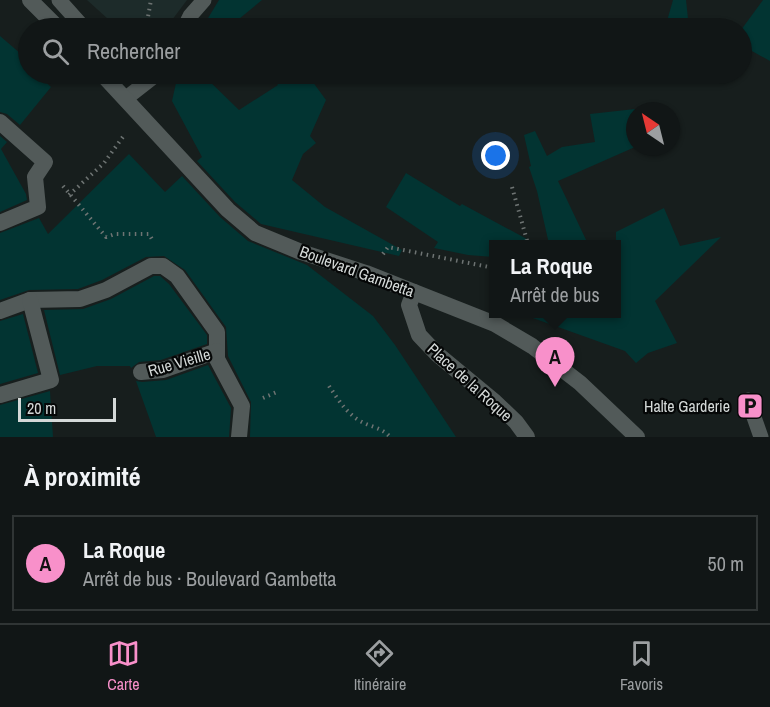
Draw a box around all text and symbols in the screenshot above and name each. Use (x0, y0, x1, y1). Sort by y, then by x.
search box (18, 18, 752, 84)
icon: search (39, 35, 72, 68)
text: Rechercher (87, 36, 180, 66)
north arrow (626, 102, 680, 156)
your location (481, 141, 510, 170)
street label: Boulevard Gambetta (297, 240, 418, 302)
popup (489, 240, 621, 318)
text: La Roque (510, 251, 593, 281)
text: Arrêt de bus (510, 281, 600, 308)
street label: Place de la Roque (423, 338, 517, 426)
pin: A (536, 338, 574, 387)
street label: Rue Vieille (145, 343, 213, 381)
parking icon: Halte Garderie (735, 391, 765, 421)
scale bar (18, 395, 116, 422)
place label: Halte Garderie (644, 395, 730, 417)
text: 20 m (27, 397, 56, 419)
text: À proximité (24, 459, 141, 494)
text: La Roque (83, 535, 165, 565)
text: A (40, 550, 51, 577)
text: 50 m (708, 550, 744, 577)
text: Arrêt de bus · Boulevard Gambetta (83, 565, 336, 592)
tab: Carte (107, 637, 140, 695)
tab: Itinéraire (354, 637, 406, 695)
tab: Favoris (620, 637, 663, 695)

